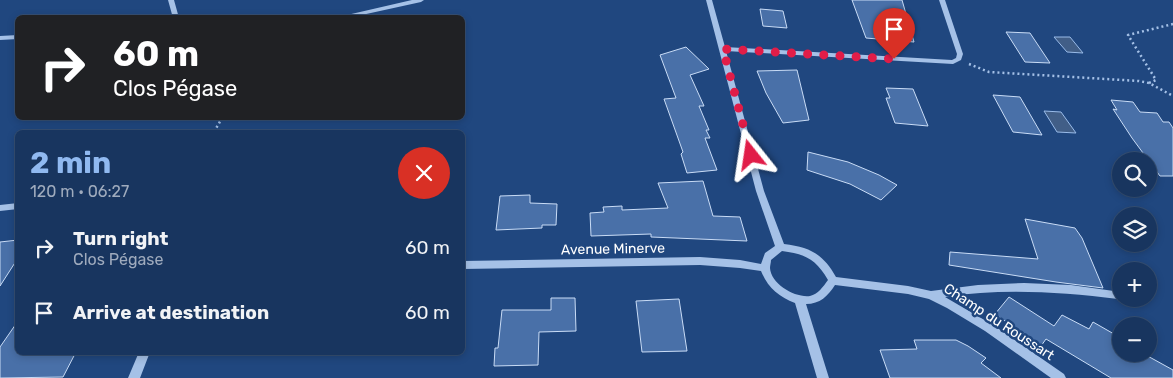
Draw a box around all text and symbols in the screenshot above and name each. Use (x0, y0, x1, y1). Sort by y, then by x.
pin (873, 8, 915, 59)
icon: arrive (880, 15, 908, 43)
text: 60 m (113, 33, 199, 75)
icon: right (30, 35, 95, 100)
text: Clos Pégase (113, 75, 237, 102)
position arrow (724, 128, 776, 180)
text: 2 min (30, 145, 111, 181)
button: close (398, 147, 450, 199)
map controls (1112, 152, 1157, 362)
button: search (1112, 152, 1157, 197)
text: 120 m · 06:27 (30, 182, 129, 201)
button: layers (1112, 207, 1157, 252)
text: Turn right (73, 227, 168, 250)
icon: right (30, 234, 58, 262)
text: 60 m (405, 236, 450, 259)
street label: Avenue Minerve (561, 240, 665, 258)
text: Clos Pégase (73, 250, 163, 269)
button: + (1112, 262, 1157, 307)
street label: Champ du Roussart (941, 280, 1058, 364)
icon: arrive (30, 299, 58, 327)
text: Arrive at destination (73, 301, 269, 324)
text: 60 m (405, 301, 450, 324)
button: − (1112, 317, 1157, 362)

